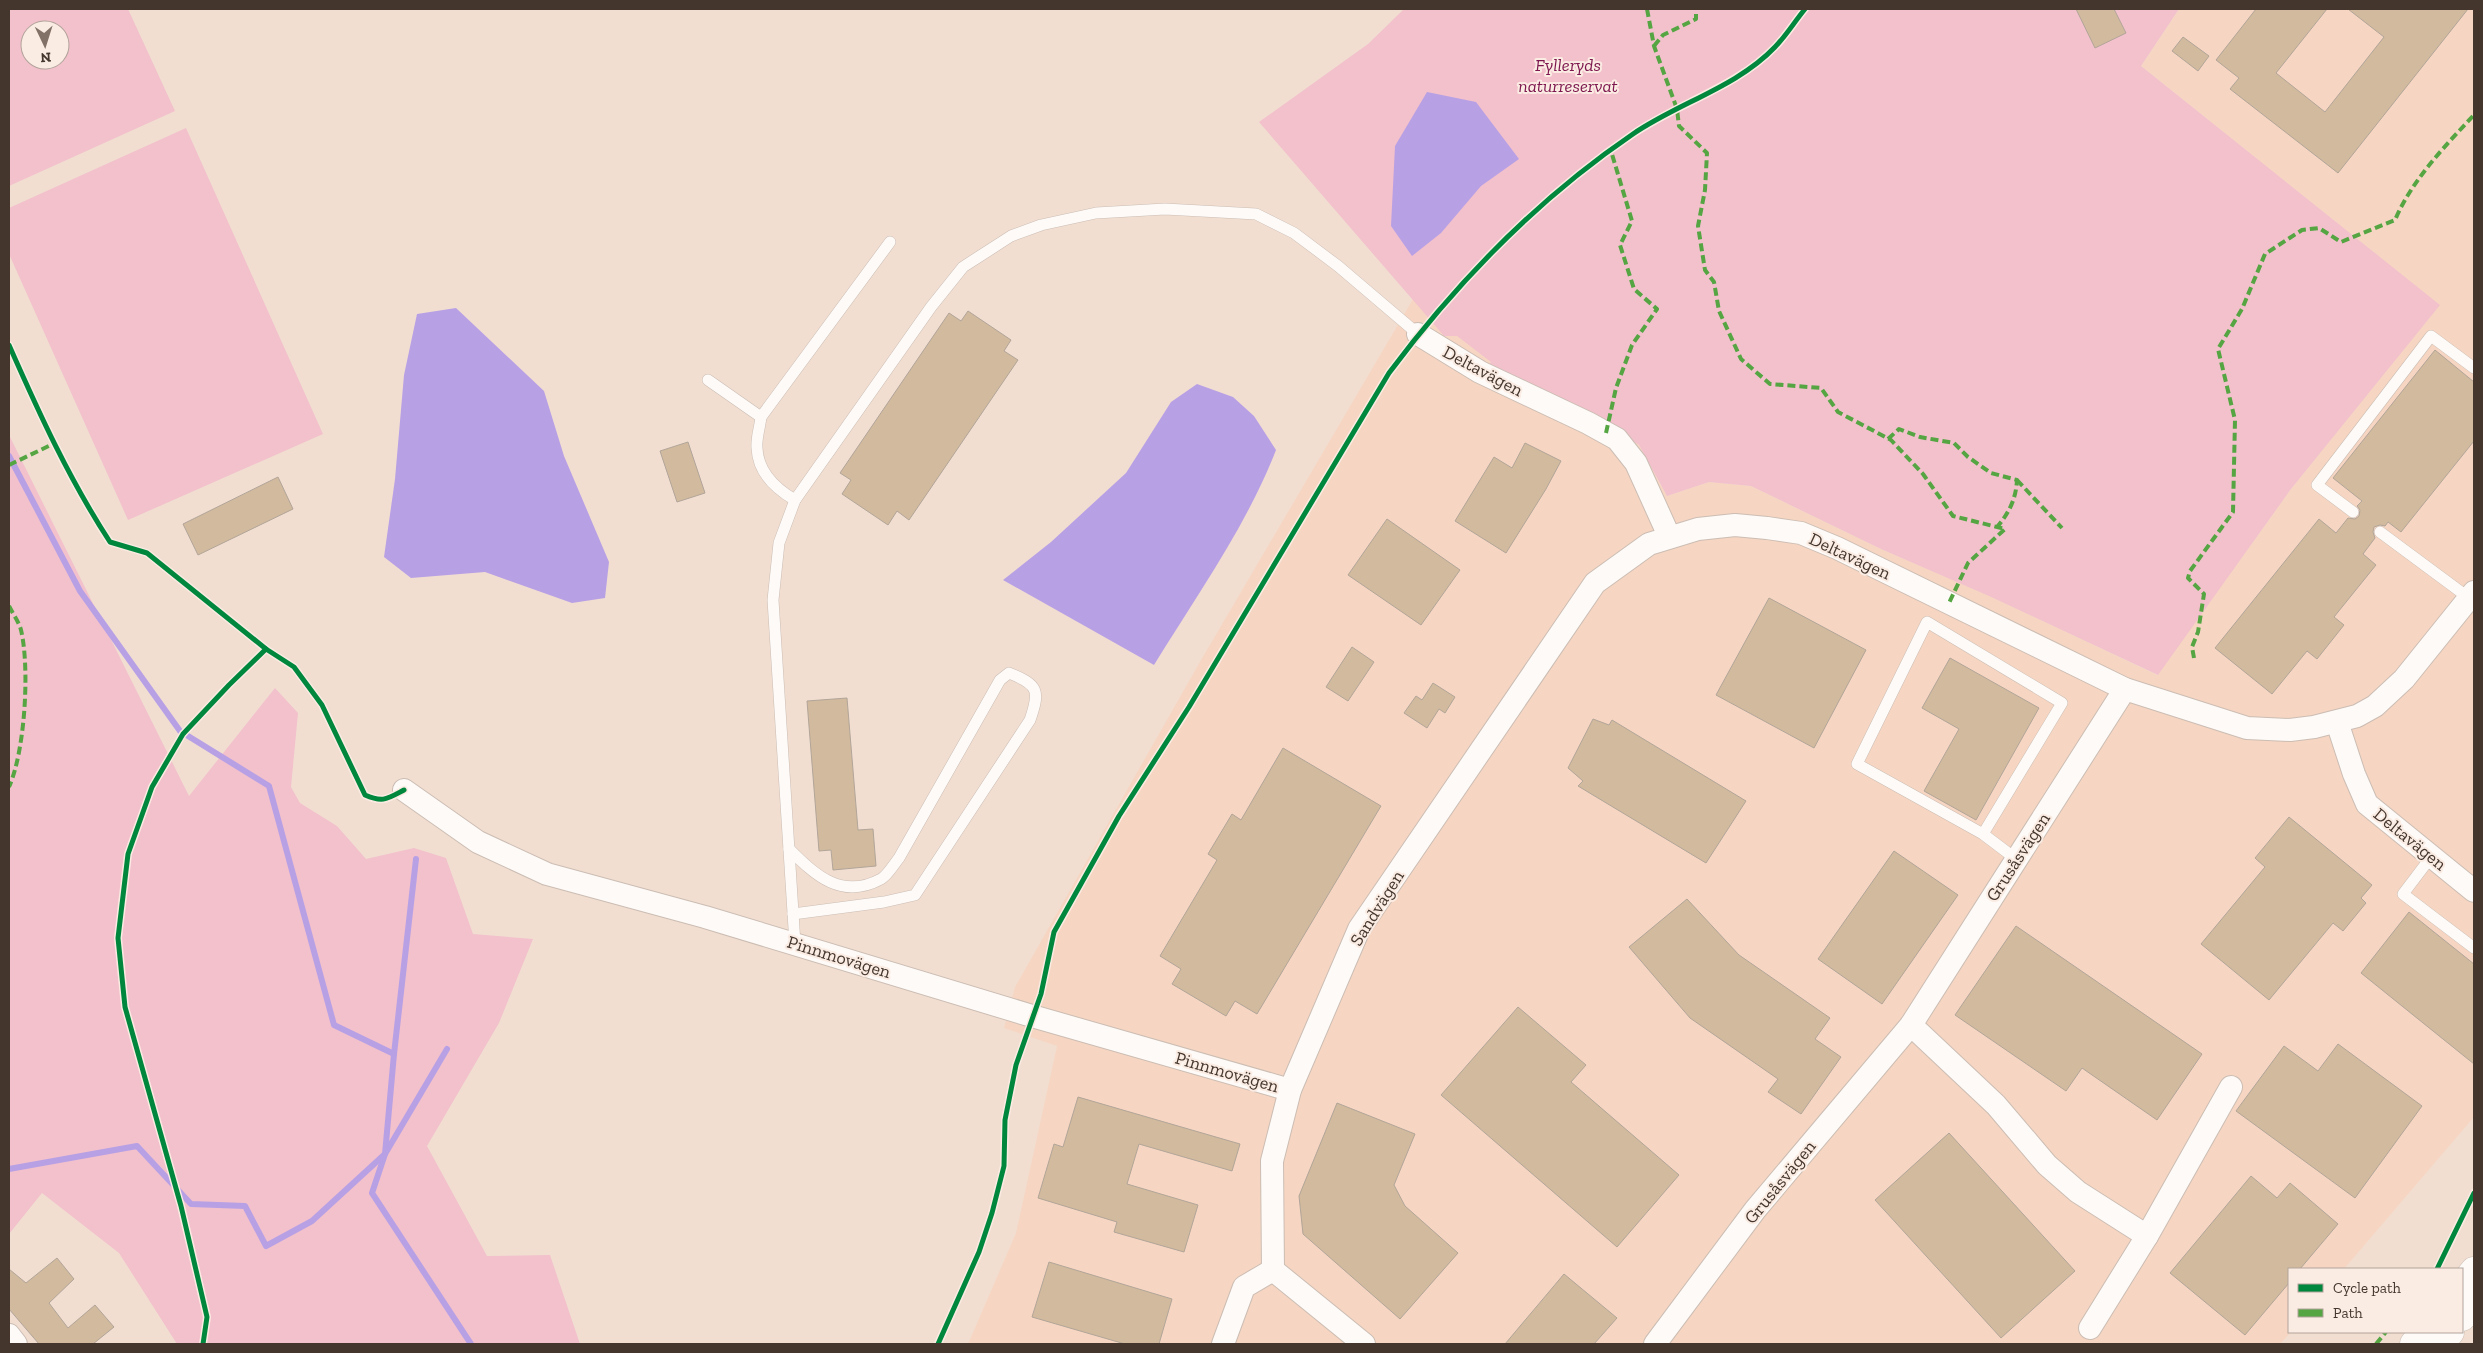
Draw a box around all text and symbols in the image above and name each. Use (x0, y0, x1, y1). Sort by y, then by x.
north arrow (20, 20, 70, 70)
text: N (40, 49, 52, 66)
park label: Fylleryds naturreservat (1518, 54, 1618, 97)
street label: Deltavägen (1439, 341, 1527, 402)
street label: Deltavägen (1806, 528, 1895, 585)
street label: Deltavägen (2369, 803, 2451, 875)
street label: Grusåsvägen (1981, 808, 2055, 905)
street label: Sandvägen (1345, 866, 1409, 950)
street label: Pinnmovägen (785, 931, 894, 983)
street label: Pinnmovägen (1173, 1047, 1282, 1098)
street label: Grusåsvägen (1740, 1135, 1821, 1228)
legend (2288, 1268, 2463, 1333)
text: Cycle path (2333, 1279, 2402, 1297)
text: Path (2333, 1304, 2363, 1322)

